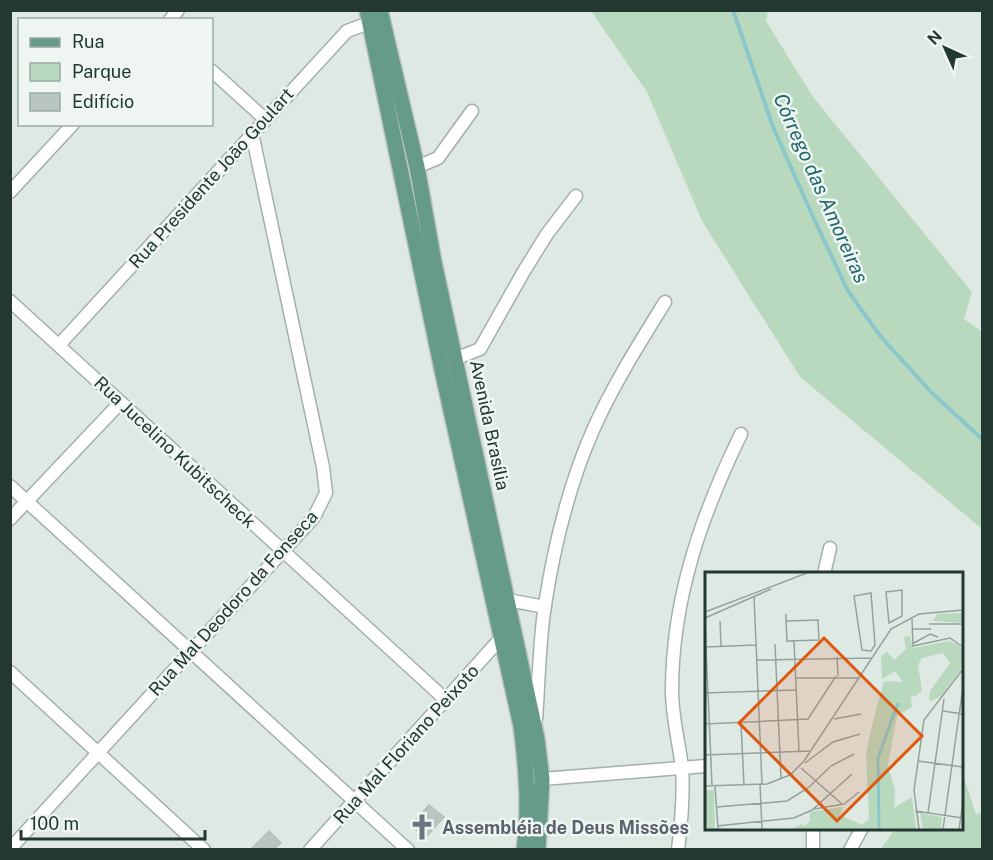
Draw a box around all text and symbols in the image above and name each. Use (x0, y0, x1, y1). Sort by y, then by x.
legend (18, 18, 213, 126)
north arrow (915, 18, 975, 78)
text: N (924, 27, 946, 49)
text: Rua (72, 31, 104, 52)
text: Parque (72, 61, 132, 82)
street label: Rua Presidente João Goulart (124, 83, 298, 273)
water label: Córrego das Amoreiras (768, 89, 874, 287)
text: Edifício (72, 91, 134, 112)
street label: Avenida Brasília (466, 358, 514, 492)
street label: Rua Jucelino Kubitscheck (90, 372, 260, 532)
street label: Rua Mal Deodoro da Fonseca (144, 506, 322, 700)
inset map (705, 572, 963, 830)
street label: Rua Mal Floriano Peixoto (329, 660, 483, 828)
scale bar (21, 803, 206, 841)
church icon: Assembléia de Deus Missões (407, 812, 437, 842)
text: 100 m (30, 813, 79, 834)
place label: Assembléia de Deus Missões (442, 817, 689, 838)

